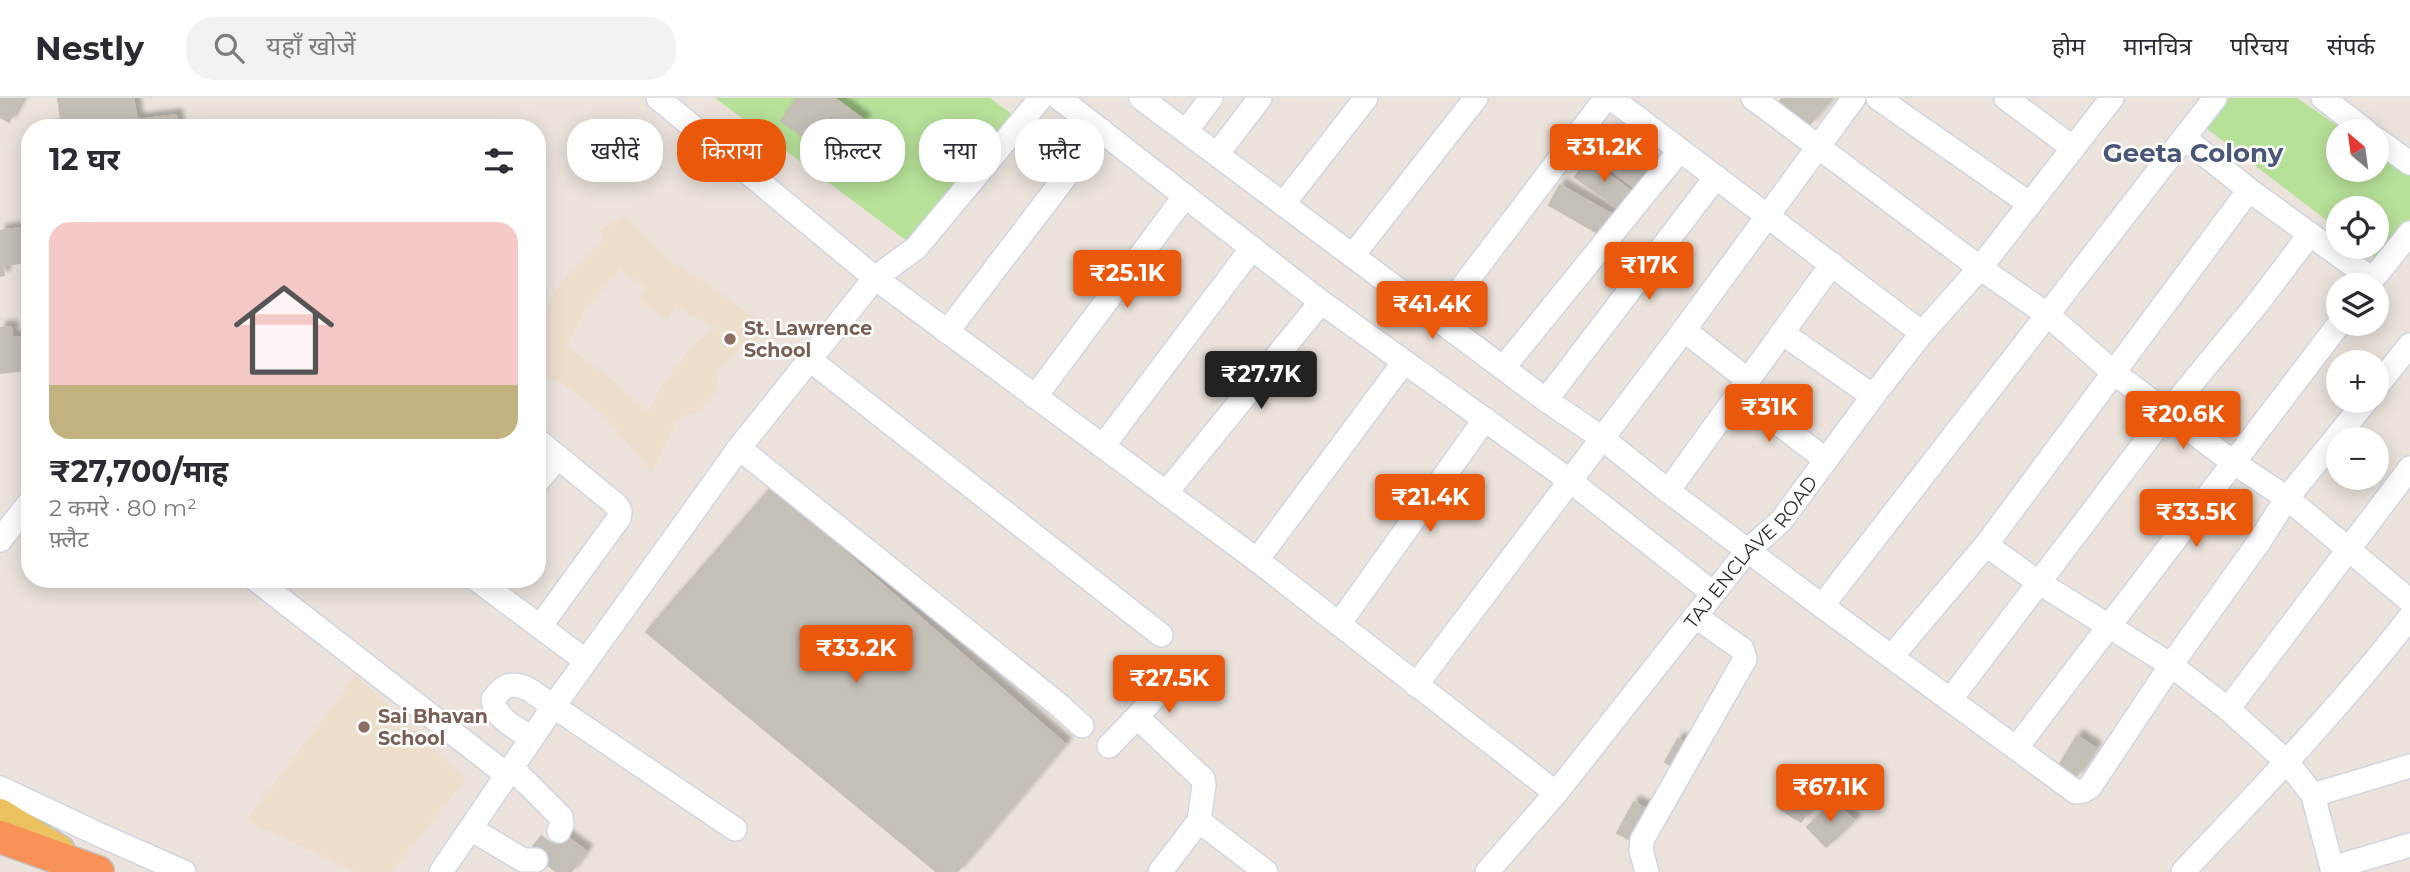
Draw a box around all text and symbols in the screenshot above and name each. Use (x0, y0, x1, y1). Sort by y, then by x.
search box (186, 17, 676, 80)
text: Nestly (35, 28, 144, 68)
icon: search (210, 29, 248, 67)
text: यहाँ खोजें (266, 30, 356, 62)
text: होम (2052, 32, 2085, 61)
text: मानचित्र (2123, 32, 2192, 61)
text: परिचय (2230, 32, 2289, 61)
text: संपर्क (2327, 32, 2375, 61)
chip: खरीदें (567, 119, 663, 182)
chip: किराया (677, 119, 786, 182)
chip: फ़िल्टर (800, 119, 905, 182)
chip: नया (919, 119, 1001, 182)
chip: फ़्लैट (1015, 119, 1104, 182)
north arrow (2326, 119, 2389, 182)
map controls (2326, 119, 2389, 490)
pin: ₹31.2K (1547, 125, 1661, 184)
text: ₹31.2K (1566, 133, 1642, 161)
district label: Geeta Colony (2103, 137, 2284, 169)
text: 12 घर (49, 141, 120, 178)
icon: filters (480, 142, 518, 180)
button: locate (2326, 196, 2389, 259)
pin: ₹17K (1608, 242, 1690, 302)
pin: ₹25.1K (1070, 250, 1184, 310)
text: ₹17K (1620, 251, 1678, 279)
text: ₹25.1K (1089, 259, 1165, 287)
icon: home (221, 267, 347, 393)
button: layers (2326, 273, 2389, 336)
pin: ₹41.4K (1375, 282, 1489, 341)
text: ₹41.4K (1393, 290, 1471, 318)
place label: St. Lawrence School (744, 317, 872, 362)
marker: St. Lawrence School (722, 331, 738, 347)
button: + (2326, 350, 2389, 413)
pin: ₹27.7K (1204, 352, 1318, 411)
text: ₹27.7K (1221, 360, 1301, 388)
pin: ₹31K (1728, 384, 1810, 444)
pin: ₹20.6K (2126, 392, 2240, 451)
text: ₹31K (1741, 393, 1797, 421)
text: ₹20.6K (2142, 400, 2224, 428)
button: − (2326, 427, 2389, 490)
text: ₹27,700/माह (49, 453, 228, 490)
street label: TAJ ENCLAVE ROAD (1679, 471, 1822, 633)
pin: ₹21.4K (1373, 474, 1487, 534)
text: ₹21.4K (1391, 483, 1469, 511)
pin: ₹33.5K (2139, 490, 2253, 549)
text: 2 कमरे · 80 m² (49, 494, 197, 522)
text: ₹33.5K (2156, 498, 2236, 526)
text: फ़्लैट (49, 525, 89, 553)
pin: ₹33.2K (799, 626, 913, 685)
text: ₹33.2K (816, 634, 896, 662)
pin: ₹27.5K (1112, 656, 1226, 715)
text: ₹27.5K (1129, 664, 1209, 692)
place label: Sai Bhavan School (378, 705, 488, 750)
marker: Sai Bhavan School (356, 719, 372, 735)
pin: ₹67.1K (1773, 764, 1887, 824)
text: ₹67.1K (1792, 773, 1868, 801)

